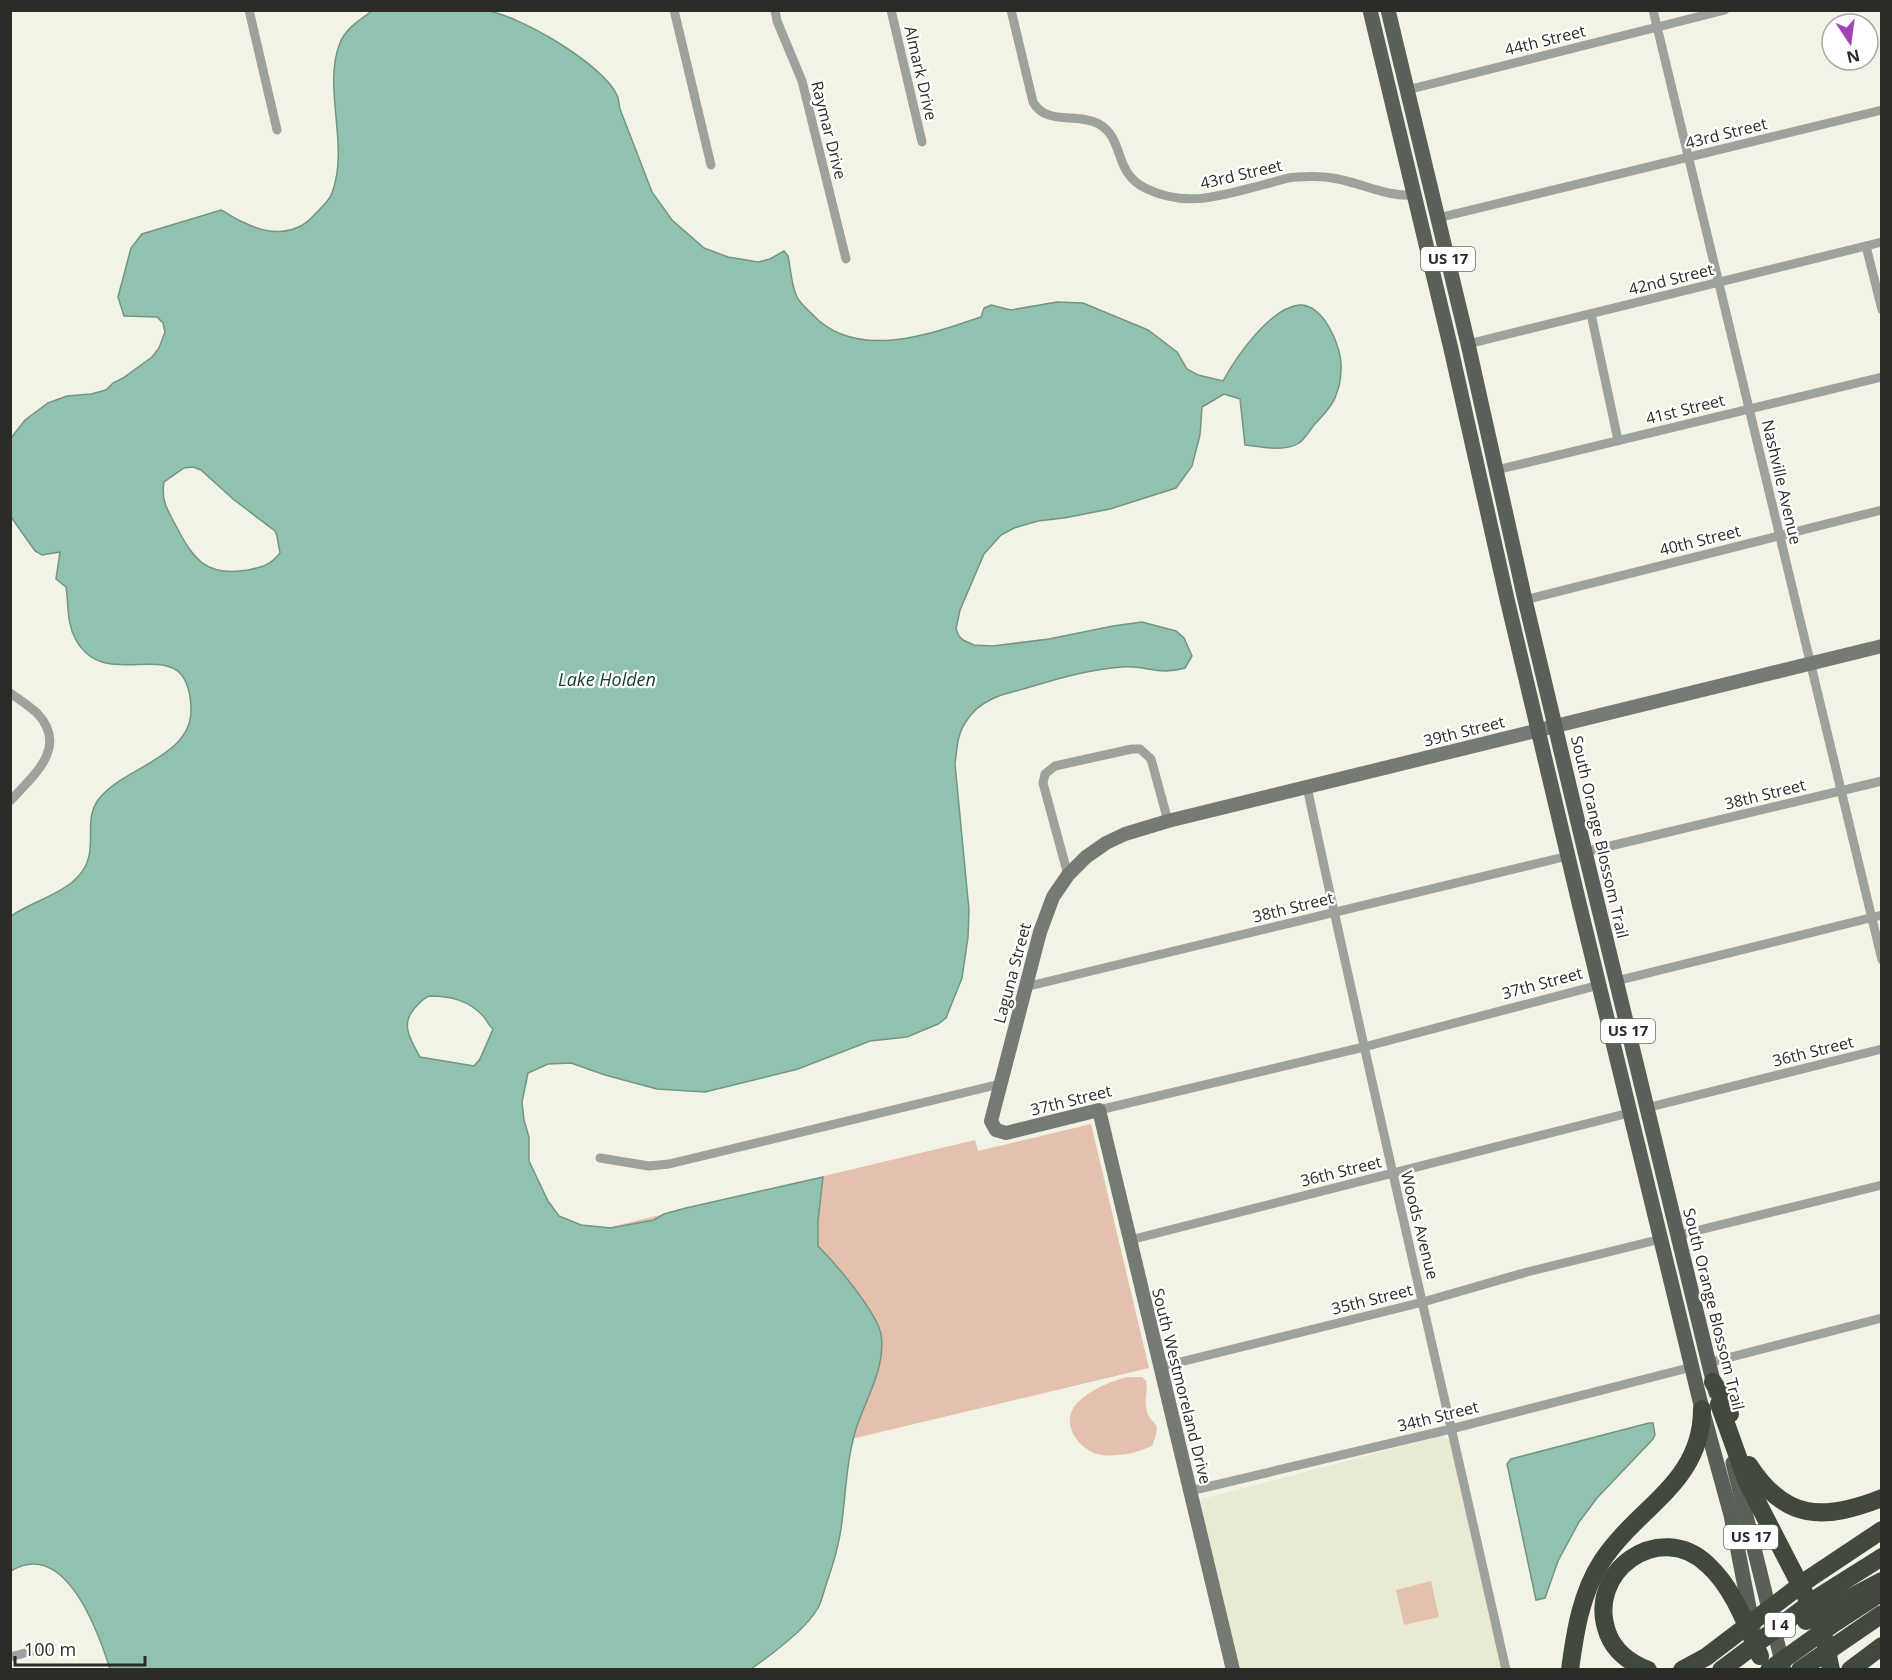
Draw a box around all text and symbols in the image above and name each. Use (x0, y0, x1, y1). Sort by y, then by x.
north arrow (1820, 12, 1880, 72)
street label: 44th Street (1502, 19, 1588, 61)
street label: Almark Drive (899, 24, 943, 122)
text: N (1845, 44, 1862, 69)
street label: Raymar Drive (806, 79, 852, 181)
street label: 43rd Street (1683, 112, 1769, 154)
street label: 43rd Street (1198, 154, 1284, 194)
road number: US 17 (1421, 247, 1475, 271)
street label: 42nd Street (1626, 258, 1716, 300)
street label: 41st Street (1643, 389, 1727, 429)
street label: Nashville Avenue (1757, 417, 1807, 547)
street label: 40th Street (1657, 519, 1743, 561)
water label: Lake Holden (558, 667, 656, 691)
street label: 39th Street (1421, 710, 1507, 752)
street label: South Orange Blossom Trail (1566, 733, 1634, 941)
street label: 38th Street (1722, 773, 1808, 815)
street label: 38th Street (1250, 886, 1336, 928)
street label: Laguna Street (988, 920, 1036, 1026)
street label: 37th Street (1499, 962, 1585, 1004)
road number: US 17 (1601, 1019, 1655, 1043)
street label: 36th Street (1770, 1030, 1856, 1072)
street label: 37th Street (1028, 1079, 1114, 1121)
street label: 36th Street (1298, 1150, 1384, 1192)
street label: Woods Avenue (1396, 1168, 1444, 1282)
street label: South Orange Blossom Trail (1678, 1206, 1750, 1412)
street label: 35th Street (1329, 1278, 1415, 1320)
street label: South Westmoreland Drive (1147, 1286, 1217, 1486)
street label: 34th Street (1395, 1395, 1481, 1437)
road number: US 17 (1724, 1525, 1778, 1549)
road number: I 4 (1765, 1613, 1795, 1637)
scale bar (15, 1629, 146, 1667)
text: 100 m (24, 1637, 76, 1661)

